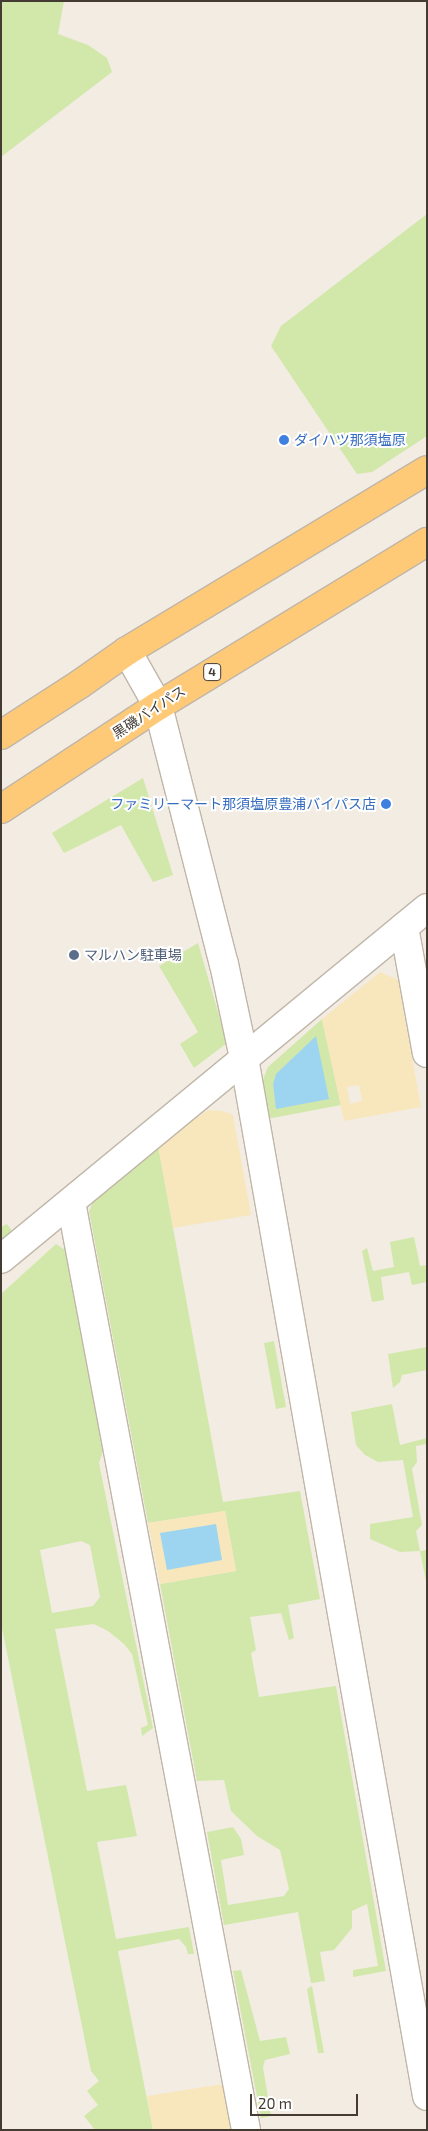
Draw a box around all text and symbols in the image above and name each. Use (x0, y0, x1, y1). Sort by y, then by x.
place label: ダイハツ那須塩原 (294, 432, 406, 448)
marker: ダイハツ那須塩原 (278, 434, 290, 446)
road number: 4 (202, 662, 222, 682)
street label: 黒磯バイパス (109, 682, 189, 742)
place label: ファミリーマート那須塩原豊浦バイパス店 (110, 796, 376, 812)
marker: ファミリーマート那須塩原豊浦バイパス店 (380, 798, 392, 810)
place label: マルハン駐車場 (84, 947, 182, 963)
marker: マルハン駐車場 (68, 949, 80, 961)
scale bar (253, 2084, 360, 2116)
text: 20 m (258, 2094, 292, 2112)

